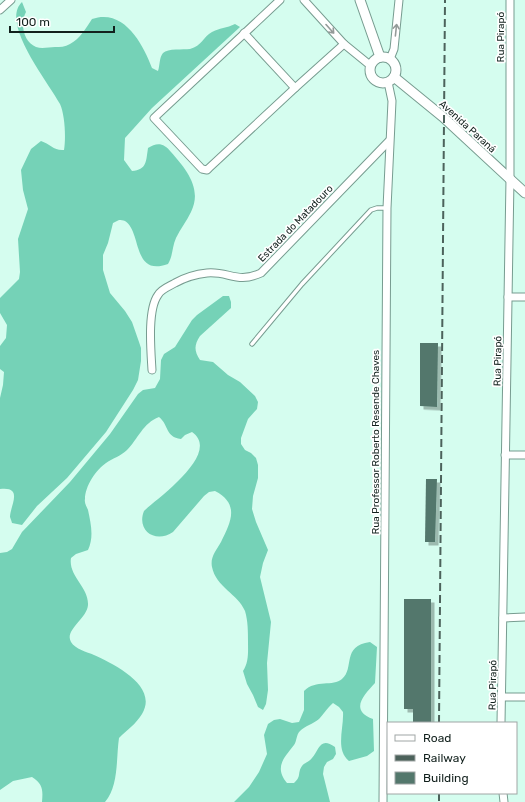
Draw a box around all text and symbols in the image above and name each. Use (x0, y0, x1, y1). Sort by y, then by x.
scale bar (10, 8, 114, 34)
street label: Rua Pirapó (495, 12, 507, 62)
text: 100 m (16, 15, 50, 29)
one-way arrow (325, 24, 334, 34)
one-way arrow (392, 24, 399, 37)
street label: Avenida Paraná (436, 98, 498, 155)
street label: Estrada do Matadouro (256, 183, 336, 265)
street label: Rua Pirapó (492, 336, 504, 386)
street label: Rua Professor Roberto Resende Chaves (370, 350, 382, 534)
street label: Rua Pirapó (487, 660, 499, 710)
legend (387, 722, 517, 794)
text: Road (423, 731, 451, 745)
text: Railway (423, 751, 466, 765)
text: Building (423, 771, 469, 785)

